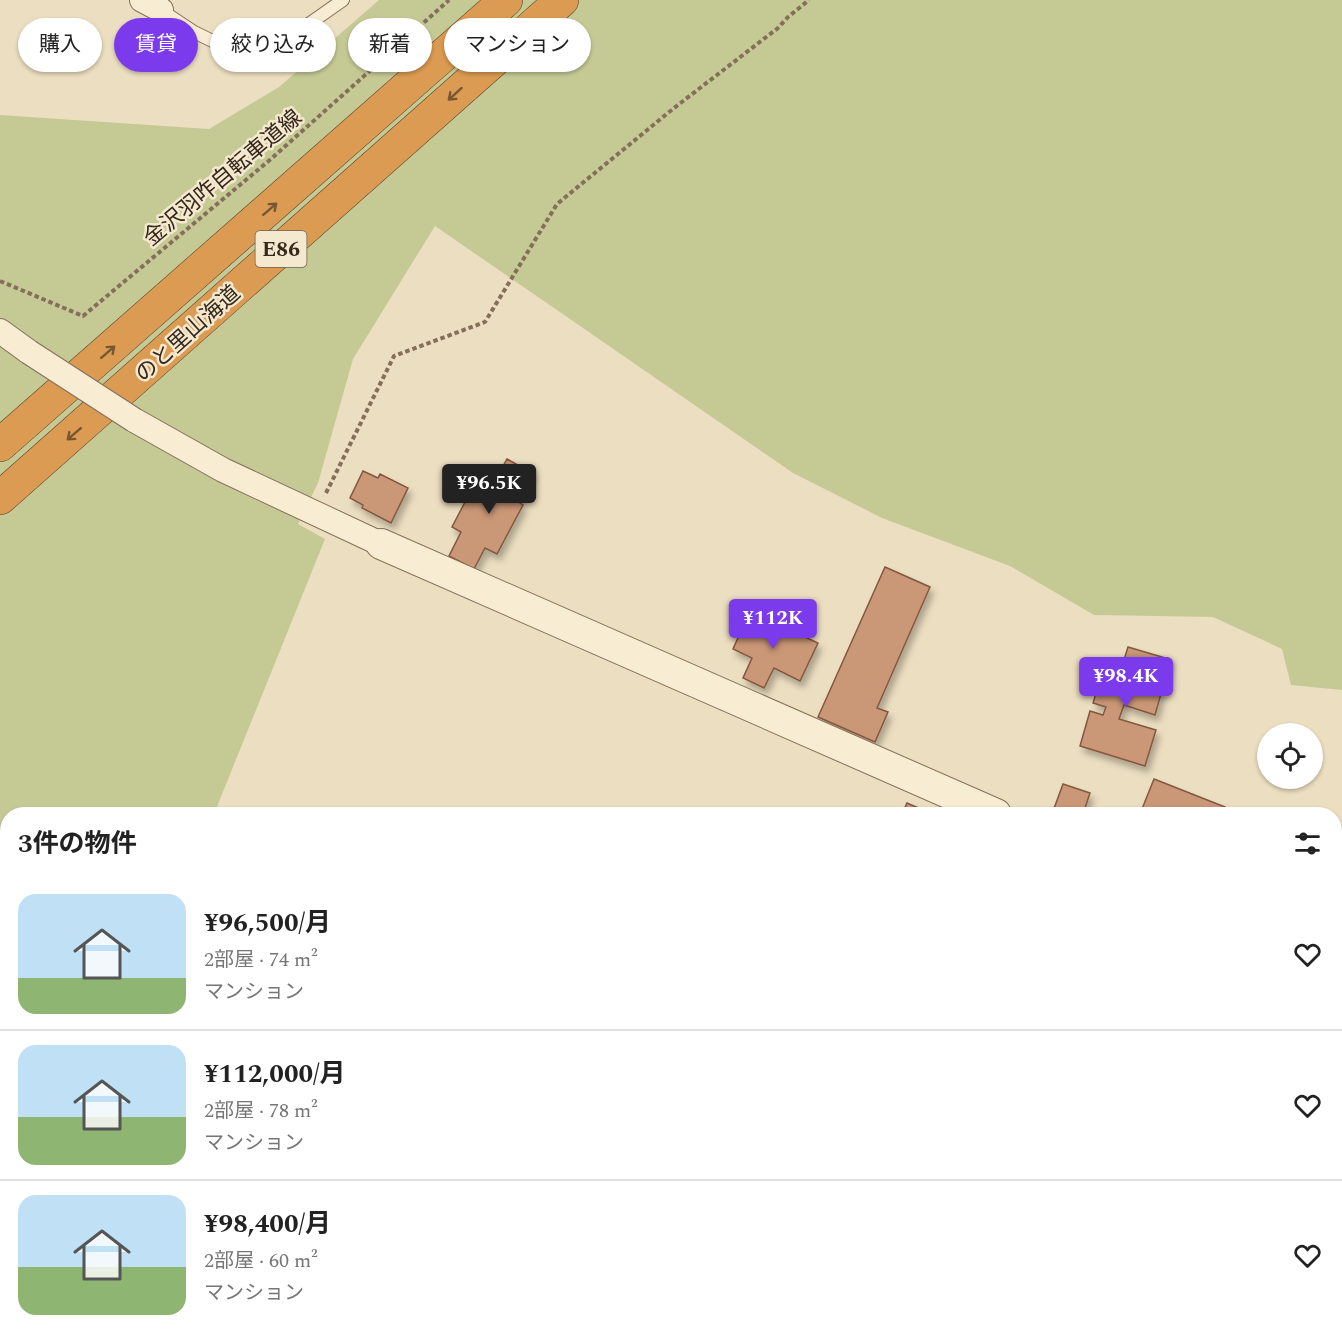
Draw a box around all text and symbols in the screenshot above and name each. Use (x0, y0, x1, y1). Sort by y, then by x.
chip: 購入 (18, 18, 102, 72)
chip: 賃貸 (114, 18, 198, 72)
chip: 絞り込み (210, 18, 336, 72)
chip: 新着 (348, 18, 432, 72)
chip: マンション (444, 18, 591, 72)
one-way arrow (448, 87, 463, 101)
street label: 金沢羽咋自転車道線 (137, 102, 309, 254)
one-way arrow (262, 202, 277, 216)
road number: E86 (256, 231, 306, 267)
street label: のと里山海道 (128, 278, 248, 391)
one-way arrow (100, 345, 115, 359)
one-way arrow (66, 427, 82, 440)
pin: ¥96.5K (440, 464, 538, 515)
text: ¥96.5K (456, 468, 522, 498)
pin: ¥112K (731, 599, 815, 650)
text: ¥112K (743, 603, 803, 633)
pin: ¥98.4K (1077, 657, 1175, 708)
text: ¥98.4K (1093, 661, 1159, 691)
map controls (1257, 723, 1323, 789)
button: locate (1257, 723, 1323, 789)
text: 3件の物件 (18, 824, 137, 864)
icon: filters (1291, 827, 1324, 860)
text: ¥96,500/月 (204, 903, 331, 943)
icon: home (66, 918, 138, 990)
icon: heart (1291, 938, 1324, 971)
text: 2部屋 · 74 m² (204, 945, 318, 975)
text: マンション (204, 977, 304, 1007)
text: ¥112,000/月 (204, 1054, 346, 1094)
icon: home (66, 1069, 138, 1141)
icon: heart (1291, 1089, 1324, 1122)
text: 2部屋 · 78 m² (204, 1096, 318, 1126)
text: マンション (204, 1128, 304, 1158)
text: ¥98,400/月 (204, 1204, 331, 1244)
icon: home (66, 1219, 138, 1291)
icon: heart (1291, 1239, 1324, 1272)
text: 2部屋 · 60 m² (204, 1246, 318, 1276)
text: マンション (204, 1278, 304, 1308)

